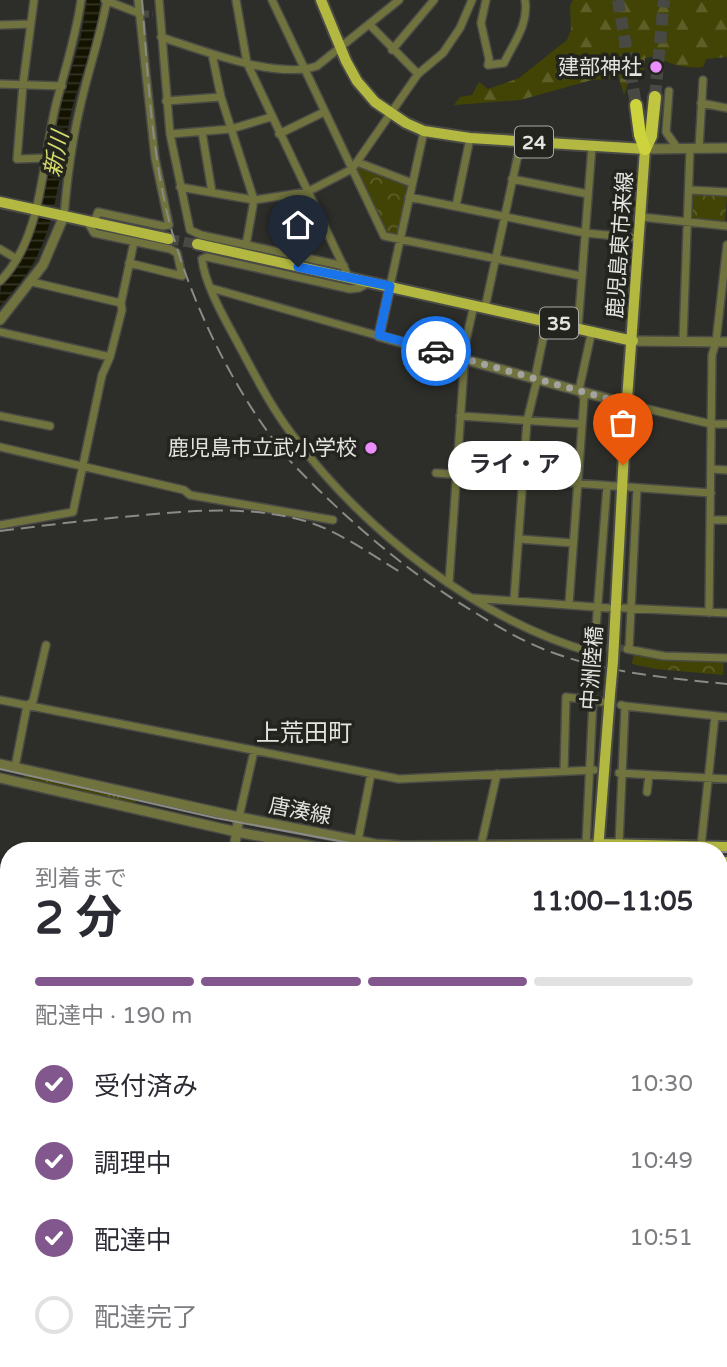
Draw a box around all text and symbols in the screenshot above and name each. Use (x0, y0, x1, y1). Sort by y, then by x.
place label: 建部神社 (558, 55, 642, 80)
marker: 建部神社 (648, 59, 664, 75)
water label: 新川 (39, 126, 76, 179)
road number: 24 (515, 126, 553, 158)
street label: 鹿児島東市来線 (603, 171, 638, 319)
pin (268, 195, 328, 267)
icon: home (279, 206, 317, 244)
road number: 35 (540, 308, 578, 338)
courier (401, 316, 471, 386)
icon: car (417, 332, 455, 370)
pin (593, 393, 653, 465)
icon: bag (604, 404, 642, 442)
place label: 鹿児島市立武小学校 (168, 436, 357, 461)
marker: 鹿児島市立武小学校 (363, 440, 379, 456)
callout: ライ・ア (448, 440, 581, 490)
text: ライ・ア (469, 451, 561, 479)
street label: 中洲陸橋 (577, 625, 608, 711)
district label: 上荒田町 (256, 719, 352, 748)
street label: 唐湊線 (267, 793, 333, 830)
text: 到着まで (35, 865, 127, 893)
text: 11:00–11:05 (531, 886, 693, 917)
text: 2 分 (35, 891, 122, 946)
text: 配達中 · 190 m (35, 1002, 192, 1030)
icon: check (35, 1065, 73, 1103)
text: 10:30 (629, 1070, 693, 1098)
text: 受付済み (94, 1071, 198, 1102)
icon: check (35, 1142, 73, 1180)
text: 10:49 (629, 1147, 693, 1175)
text: 調理中 (94, 1148, 172, 1179)
icon: check (35, 1219, 73, 1257)
text: 10:51 (629, 1224, 693, 1252)
text: 配達中 (94, 1225, 172, 1256)
text: 配達完了 (94, 1302, 198, 1333)

